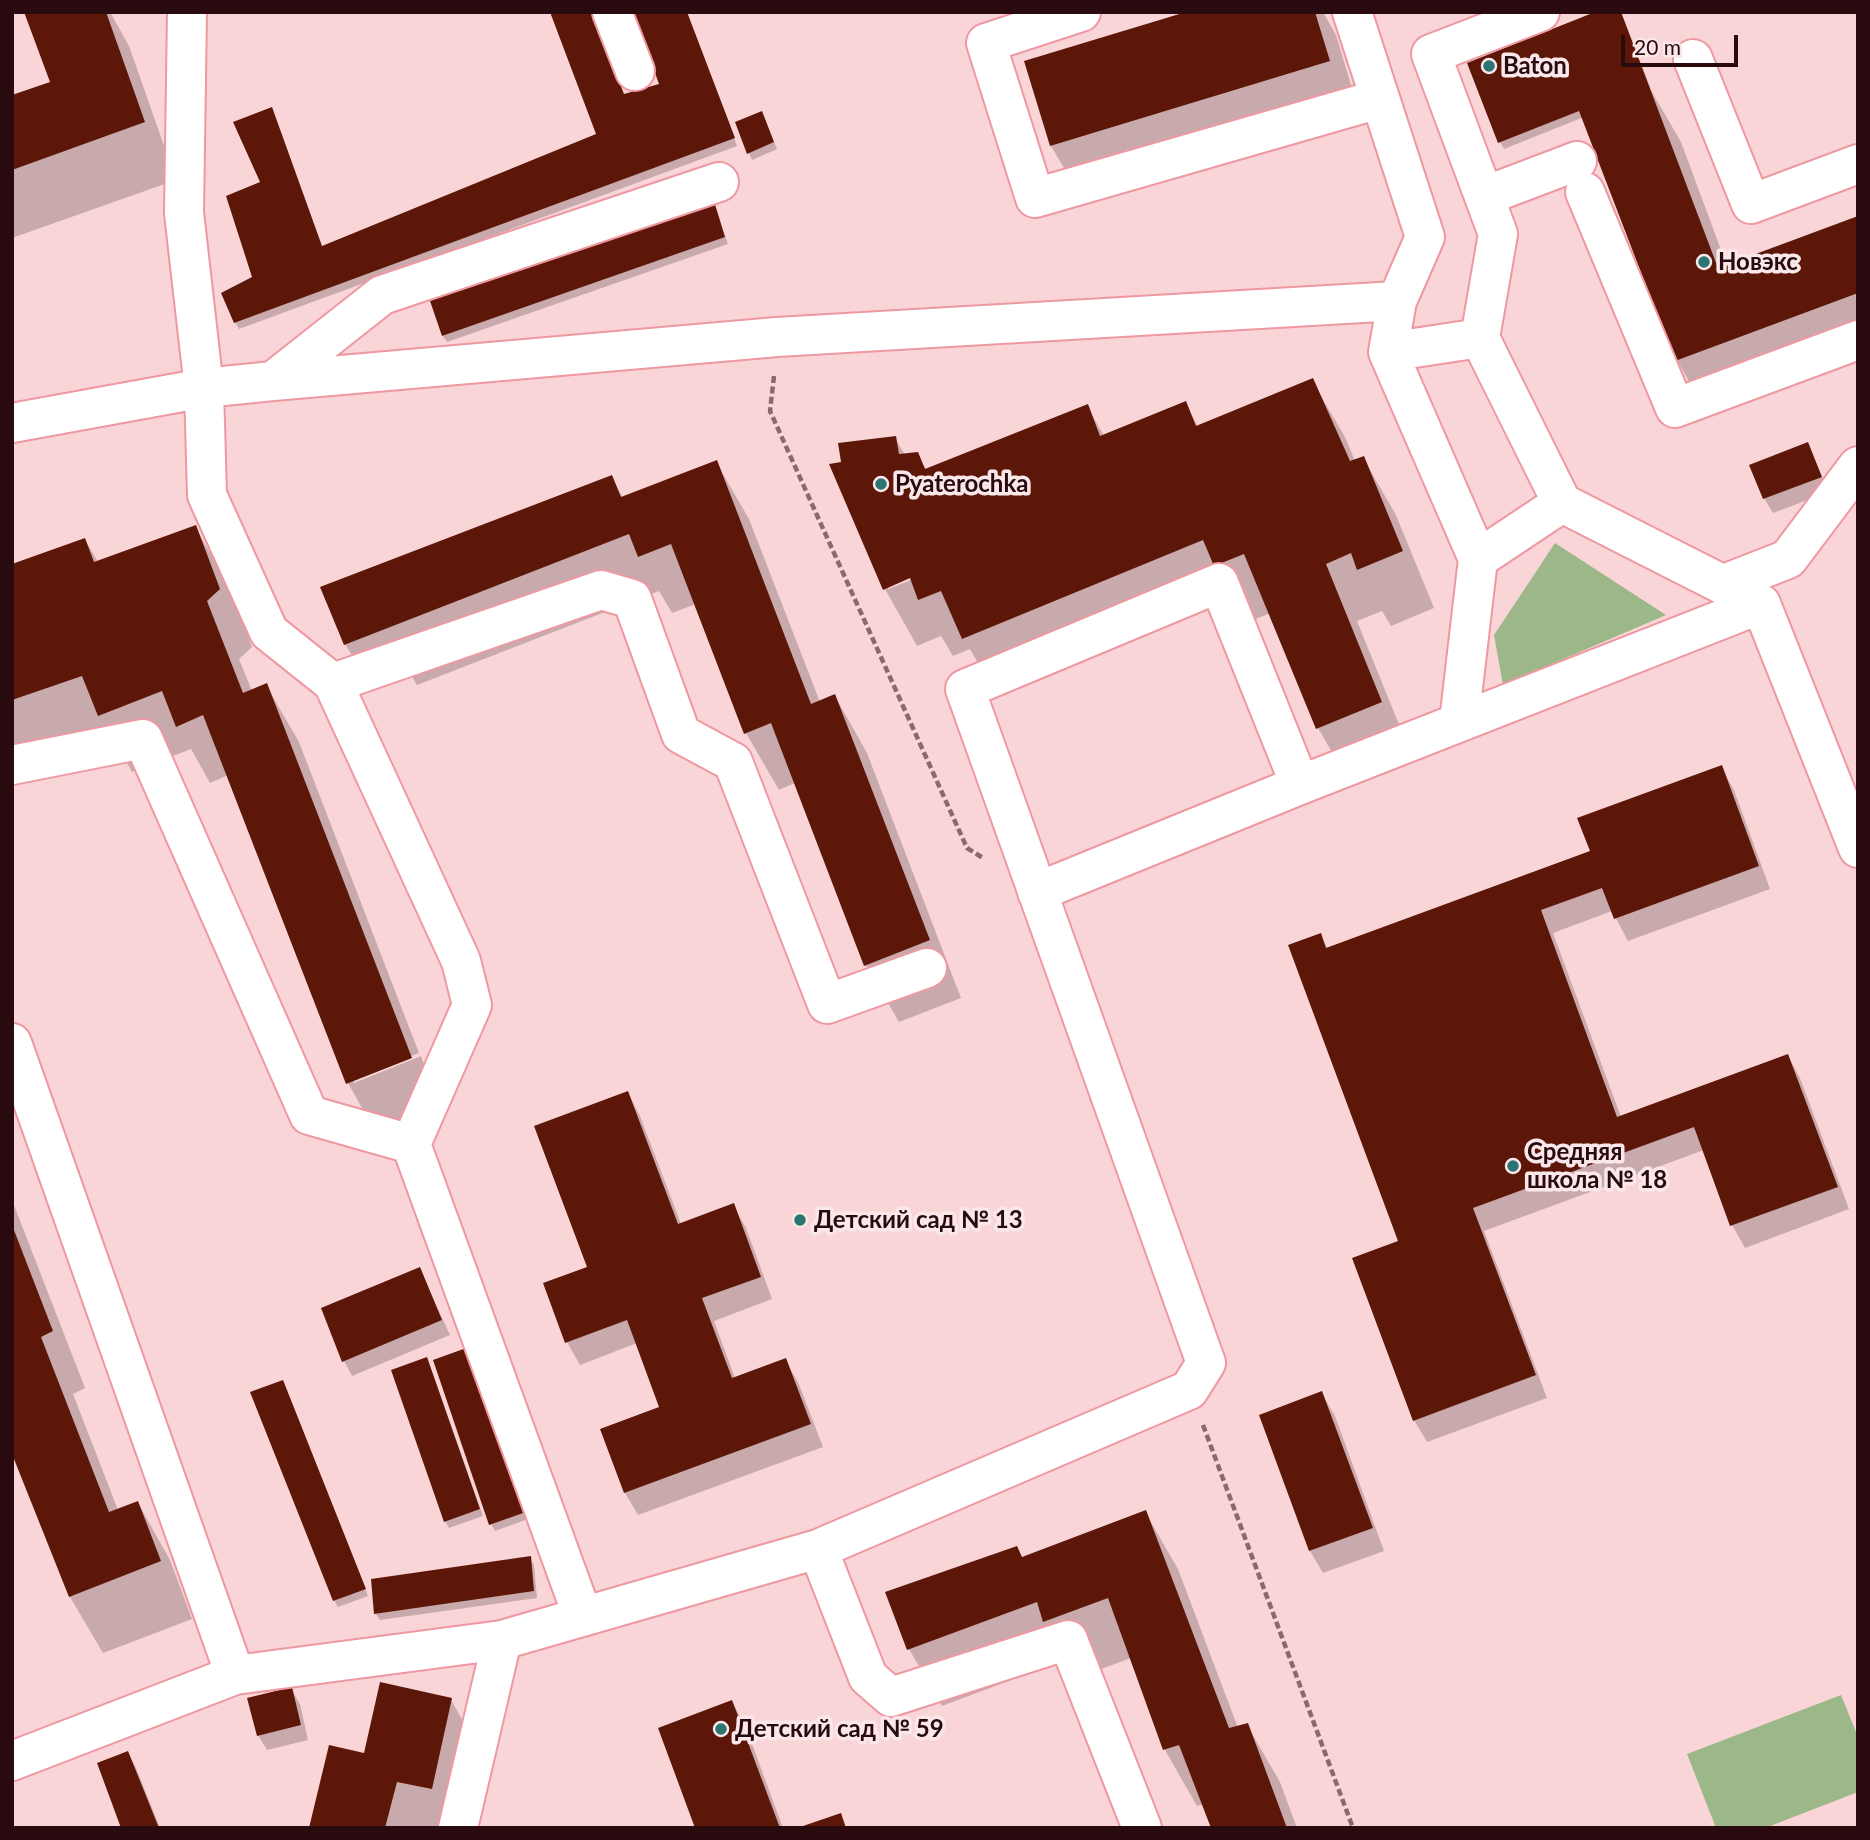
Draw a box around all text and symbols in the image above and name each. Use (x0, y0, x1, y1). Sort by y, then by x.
scale bar (1625, 21, 1742, 65)
text: 20 m (1634, 34, 1681, 59)
place label: Baton (1503, 52, 1567, 80)
marker: Baton (1481, 58, 1497, 74)
place label: Новэкс (1718, 248, 1798, 276)
marker: Новэкс (1696, 254, 1712, 270)
place label: Pyaterochka (895, 470, 1028, 498)
marker: Pyaterochka (873, 476, 889, 492)
place label: Средняя школа № 18 (1527, 1138, 1667, 1194)
marker: Средняя школа № 18 (1505, 1158, 1521, 1174)
place label: Детский сад № 13 (814, 1206, 1023, 1234)
marker: Детский сад № 13 (792, 1212, 808, 1228)
place label: Детский сад № 59 (735, 1715, 944, 1743)
marker: Детский сад № 59 (713, 1721, 729, 1737)

